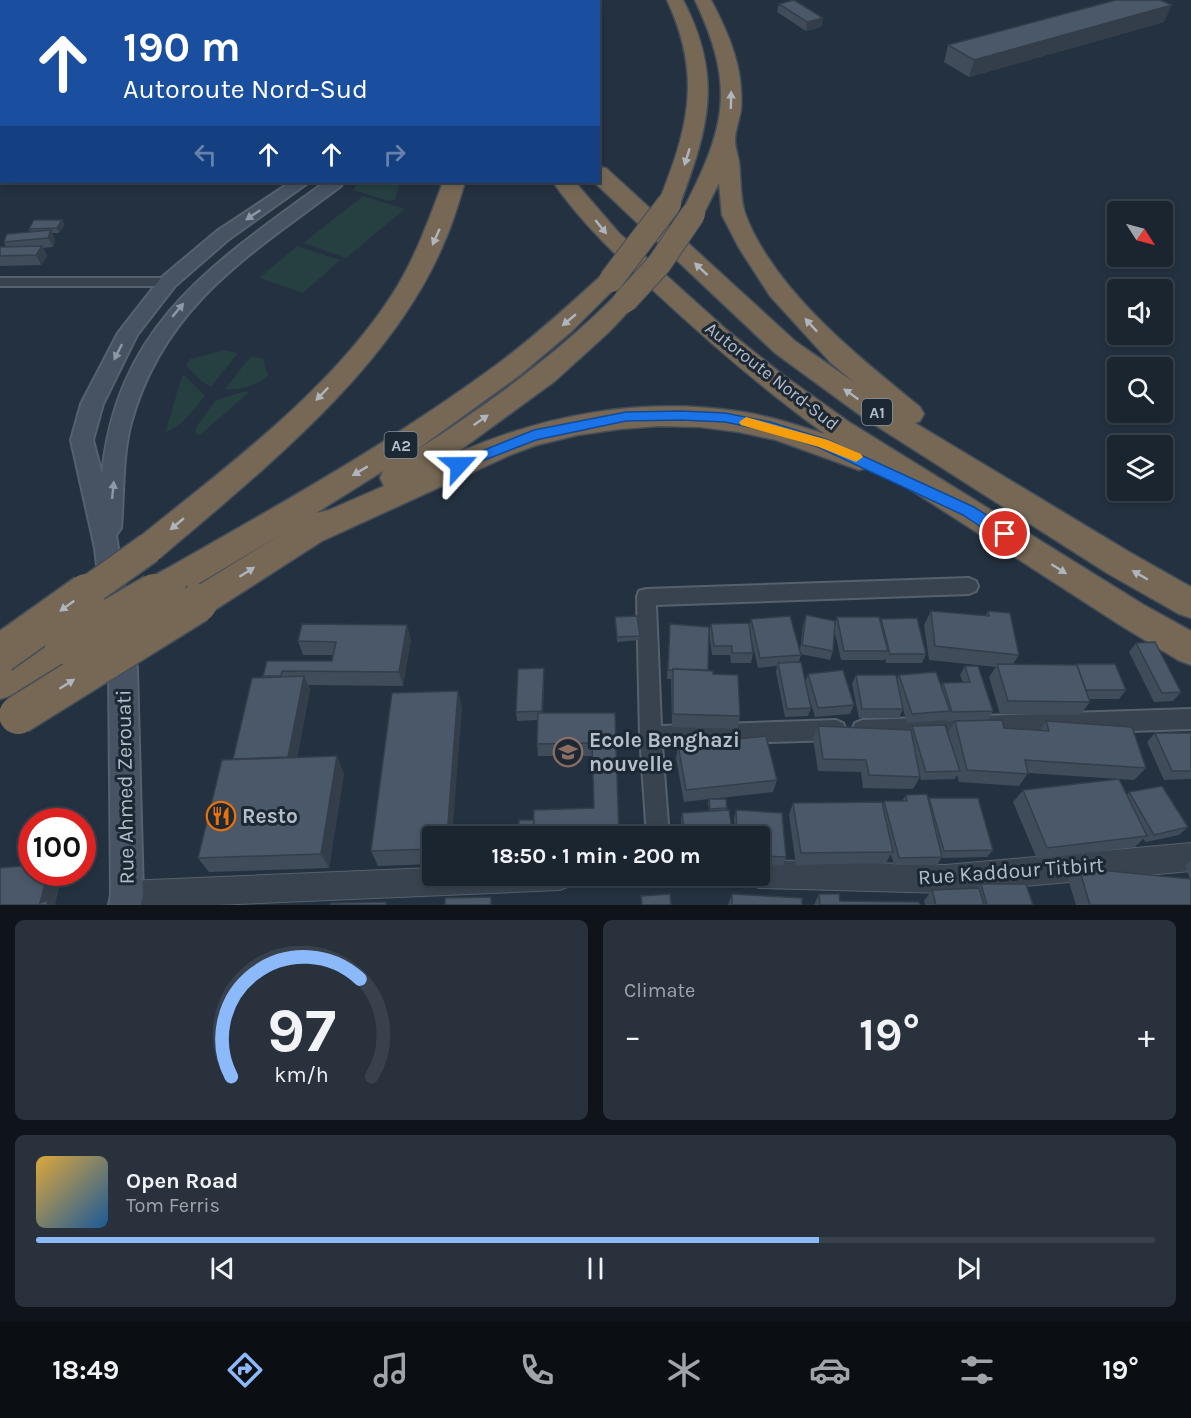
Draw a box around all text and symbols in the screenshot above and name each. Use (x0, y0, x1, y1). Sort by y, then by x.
text: 190 m (123, 22, 241, 72)
icon: ahead (24, 24, 102, 102)
text: Autoroute Nord-Sud (123, 73, 368, 105)
one-way arrow (726, 90, 735, 109)
icon: left (189, 138, 222, 171)
icon: ahead (252, 138, 285, 171)
icon: ahead (315, 138, 348, 171)
icon: right (378, 138, 411, 171)
one-way arrow (682, 148, 691, 166)
north arrow (1107, 201, 1173, 267)
map controls (1107, 201, 1173, 501)
one-way arrow (245, 209, 261, 220)
one-way arrow (595, 219, 608, 235)
one-way arrow (431, 228, 440, 245)
one-way arrow (694, 263, 708, 277)
button: sound (1107, 279, 1173, 345)
one-way arrow (171, 303, 184, 318)
one-way arrow (561, 314, 577, 327)
street label: Autoroute Nord-Sud (701, 317, 843, 435)
one-way arrow (804, 317, 818, 332)
one-way arrow (114, 344, 123, 361)
button: search (1107, 357, 1173, 423)
one-way arrow (316, 386, 330, 400)
one-way arrow (843, 388, 859, 400)
road number: A1 (862, 399, 892, 425)
one-way arrow (472, 414, 488, 426)
road number: A2 (384, 432, 418, 458)
position arrow (427, 433, 491, 497)
button: layers (1107, 435, 1173, 501)
one-way arrow (352, 466, 368, 477)
one-way arrow (108, 480, 118, 499)
pin (979, 508, 1030, 559)
one-way arrow (170, 517, 185, 530)
icon: arrive (988, 517, 1021, 550)
one-way arrow (1051, 563, 1067, 574)
one-way arrow (239, 567, 255, 578)
one-way arrow (1131, 570, 1148, 580)
one-way arrow (60, 600, 76, 612)
one-way arrow (59, 679, 75, 690)
street label: Rue Ahmed Zerouati (111, 689, 139, 885)
place label: Ecole Benghazi nouvelle (589, 728, 740, 776)
school or university icon: Ecole Benghazi nouvelle (552, 736, 584, 768)
restaurant icon: Resto (205, 800, 237, 832)
place label: Resto (242, 804, 298, 828)
speed limit sign: 100 (18, 808, 96, 886)
text: 18:50 · 1 min · 200 m (491, 843, 701, 869)
street label: Rue Kaddour Titbirt (917, 853, 1105, 889)
text: Climate (624, 979, 695, 1002)
text: 97 (267, 994, 336, 1067)
text: 19° (859, 1009, 920, 1061)
text: − (624, 1017, 641, 1055)
text: + (1138, 1017, 1155, 1055)
text: km/h (274, 1062, 329, 1087)
text: Open Road (126, 1168, 238, 1194)
text: Tom Ferris (126, 1194, 220, 1217)
icon: previous (206, 1252, 239, 1285)
icon: pause (579, 1252, 612, 1285)
icon: next (952, 1252, 985, 1285)
icon: directions (224, 1349, 266, 1391)
icon: music (370, 1349, 412, 1391)
icon: phone (516, 1349, 558, 1391)
icon: climate (663, 1349, 705, 1391)
icon: car (809, 1349, 851, 1391)
icon: filters (956, 1349, 998, 1391)
text: 18:49 (52, 1354, 119, 1386)
text: 19° (1102, 1354, 1139, 1386)

